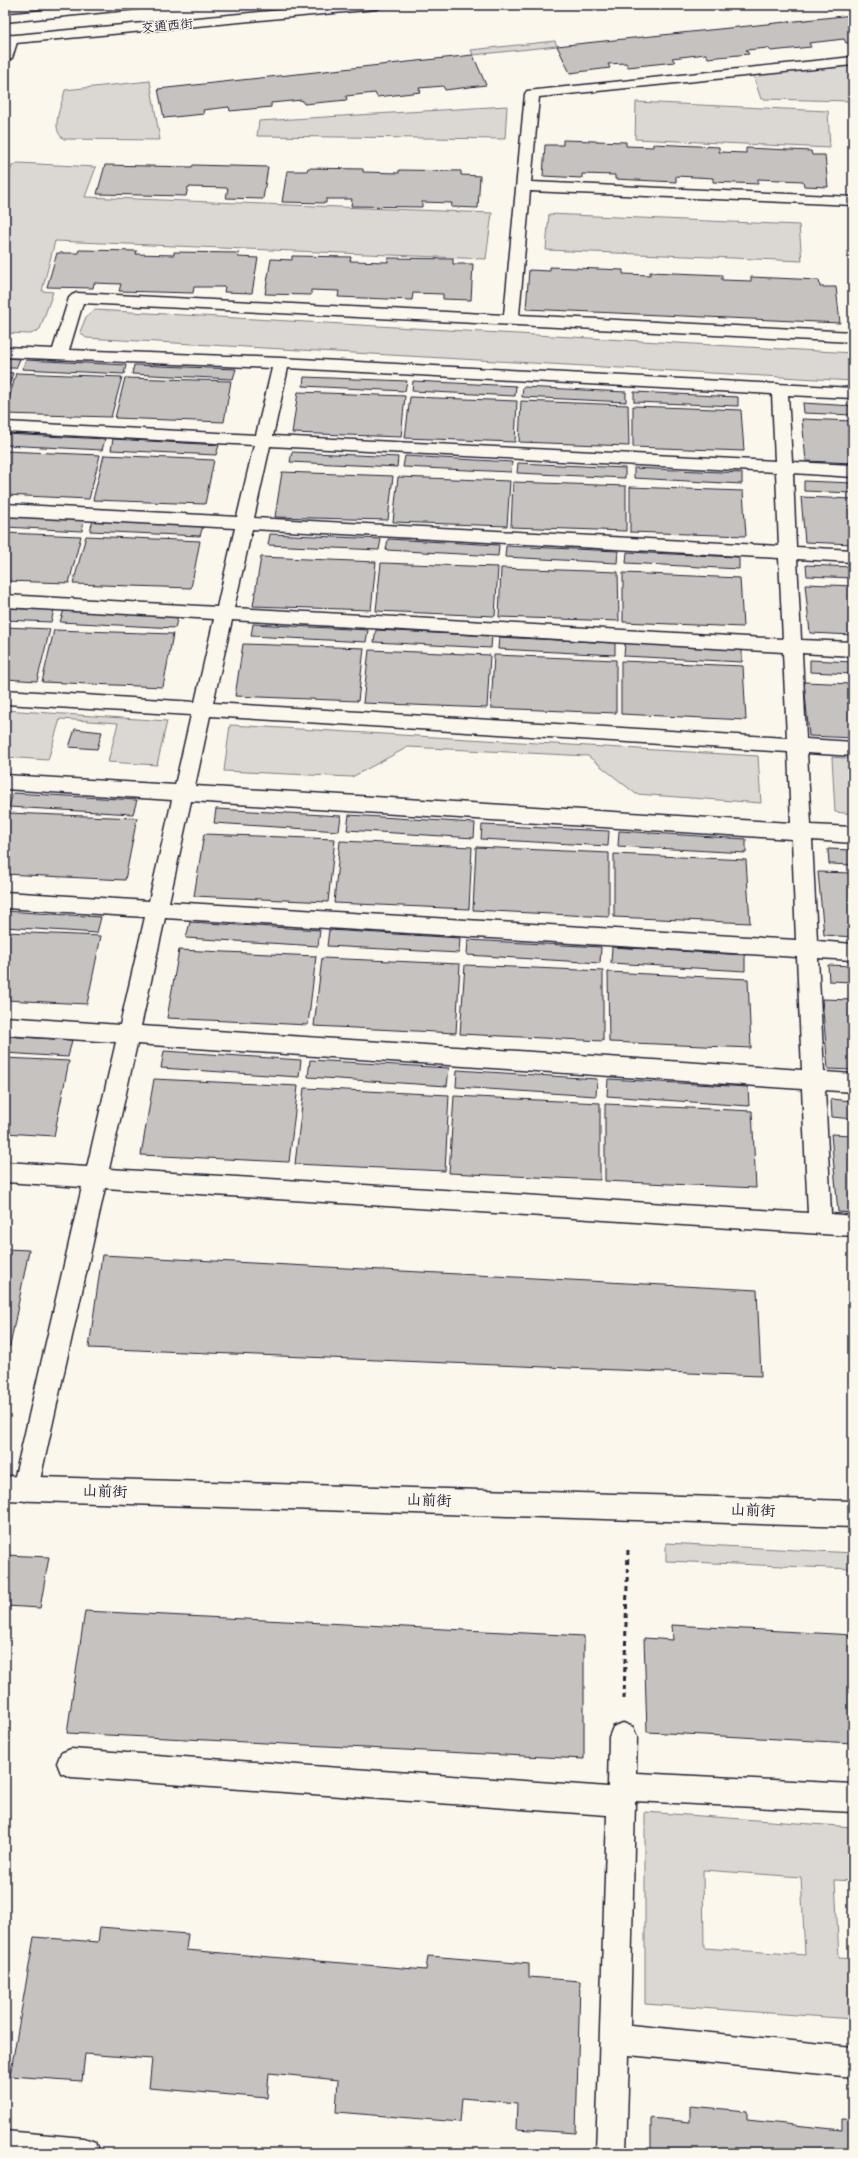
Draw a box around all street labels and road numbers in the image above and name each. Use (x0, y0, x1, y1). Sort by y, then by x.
street label: 交通西街 (141, 17, 194, 37)
street label: 山前街 (82, 1483, 128, 1503)
street label: 山前街 (406, 1492, 452, 1512)
street label: 山前街 (730, 1502, 776, 1522)

